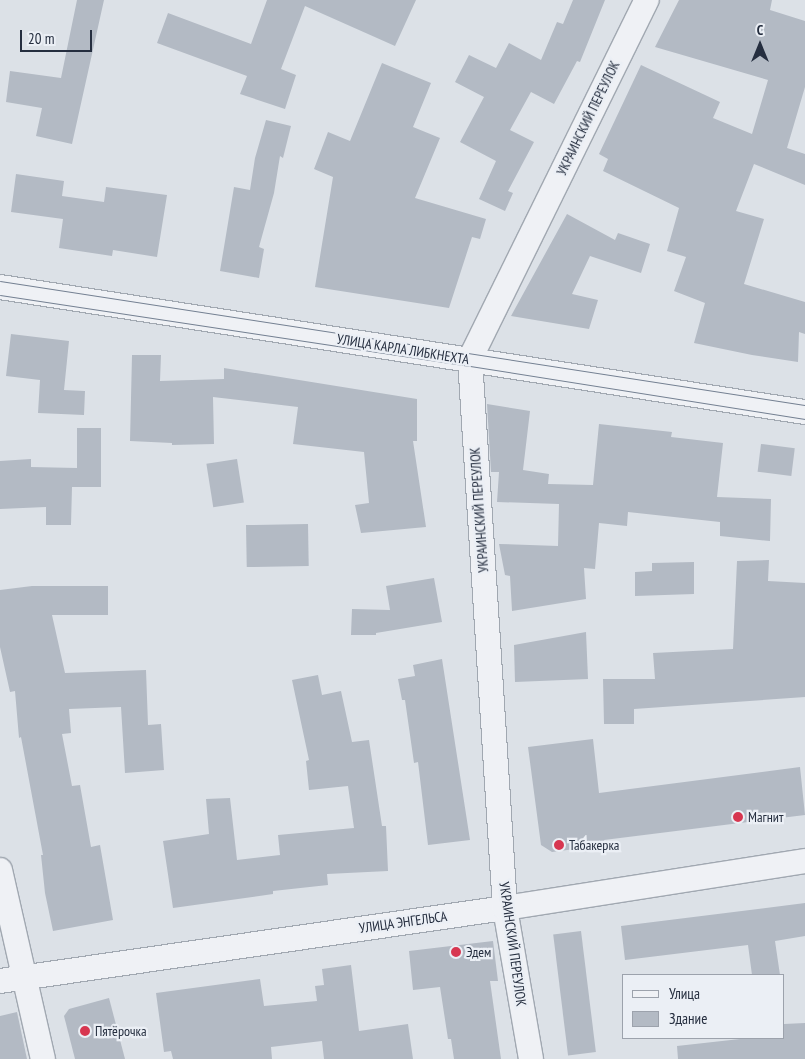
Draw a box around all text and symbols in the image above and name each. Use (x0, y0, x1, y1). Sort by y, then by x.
scale bar (22, 20, 95, 52)
north arrow (735, 20, 785, 70)
text: С (757, 21, 763, 39)
text: 20 m (28, 29, 54, 48)
street label: УКРАИНСКИЙ ПЕРЕУЛОК (553, 58, 623, 178)
street label: УЛИЦА КАРЛА ЛИБКНЕХТА (335, 330, 471, 368)
street label: УКРАИНСКИЙ ПЕРЕУЛОК (466, 447, 492, 573)
place label: Магнит (748, 809, 783, 825)
marker: Магнит (732, 811, 744, 823)
place label: Табакерка (569, 837, 619, 853)
marker: Табакерка (553, 839, 565, 851)
street label: УКРАИНСКИЙ ПЕРЕУЛОК (496, 881, 530, 1007)
street label: УЛИЦА ЭНГЕЛЬСА (358, 907, 448, 937)
place label: Эдем (466, 944, 491, 960)
marker: Эдем (450, 946, 462, 958)
legend (622, 974, 785, 1039)
text: Улица (669, 984, 700, 1003)
text: Здание (669, 1009, 707, 1028)
place label: Пятёрочка (95, 1023, 147, 1039)
marker: Пятёрочка (79, 1025, 91, 1037)

